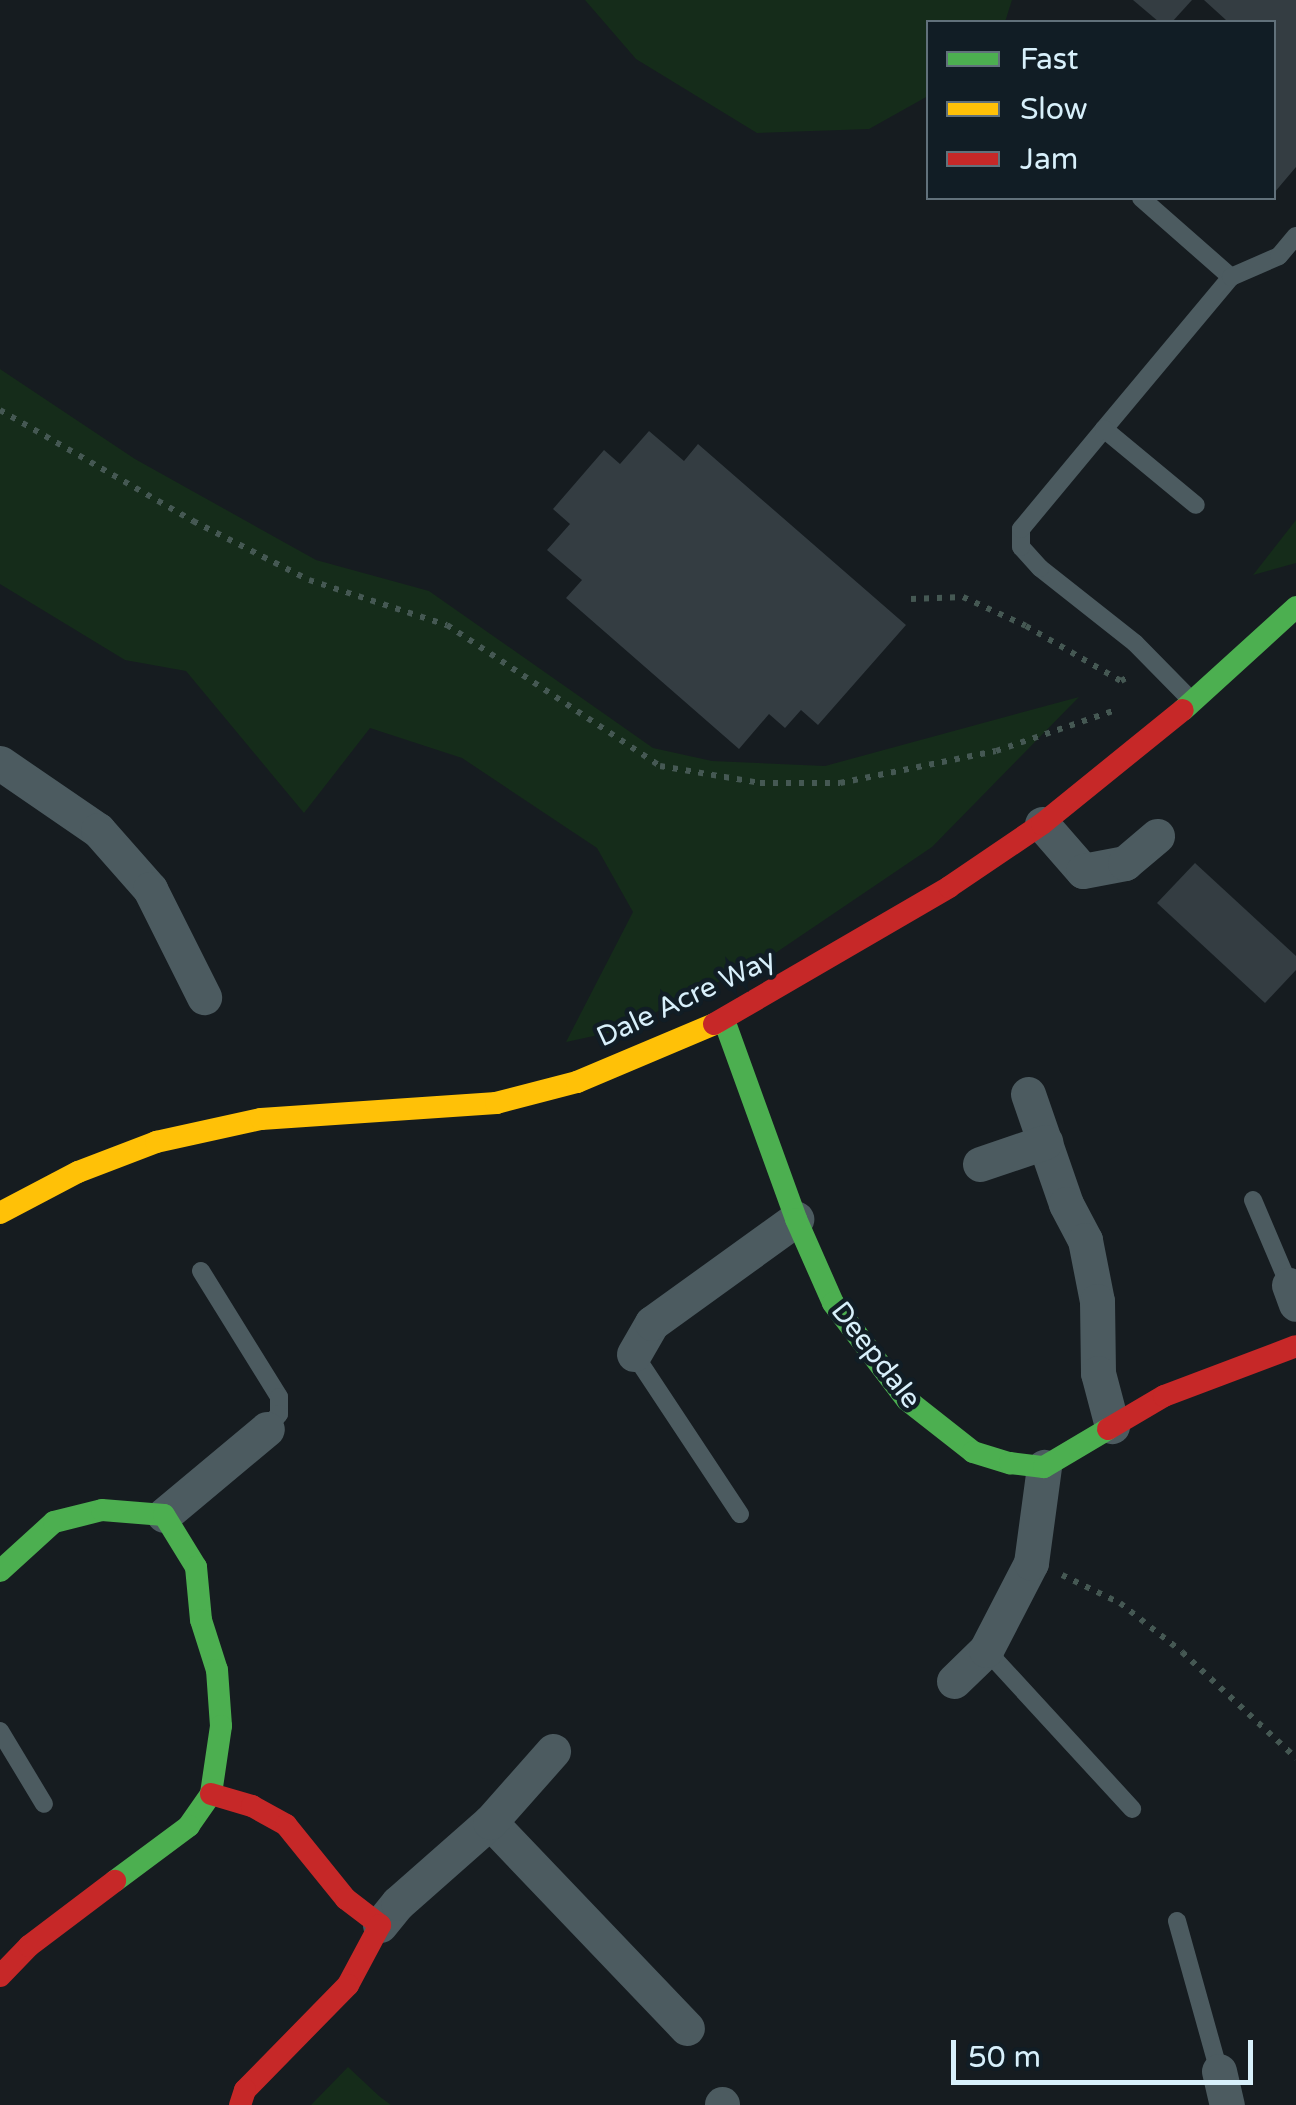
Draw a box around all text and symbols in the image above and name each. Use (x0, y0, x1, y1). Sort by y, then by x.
legend (926, 20, 1276, 200)
text: Fast (1020, 41, 1079, 78)
text: Slow (1020, 91, 1088, 128)
text: Jam (1020, 141, 1078, 178)
street label: Dale Acre Way (591, 942, 781, 1054)
street label: Deepdale (824, 1295, 928, 1415)
scale bar (956, 2020, 1258, 2082)
text: 50 m (968, 2039, 1041, 2076)

